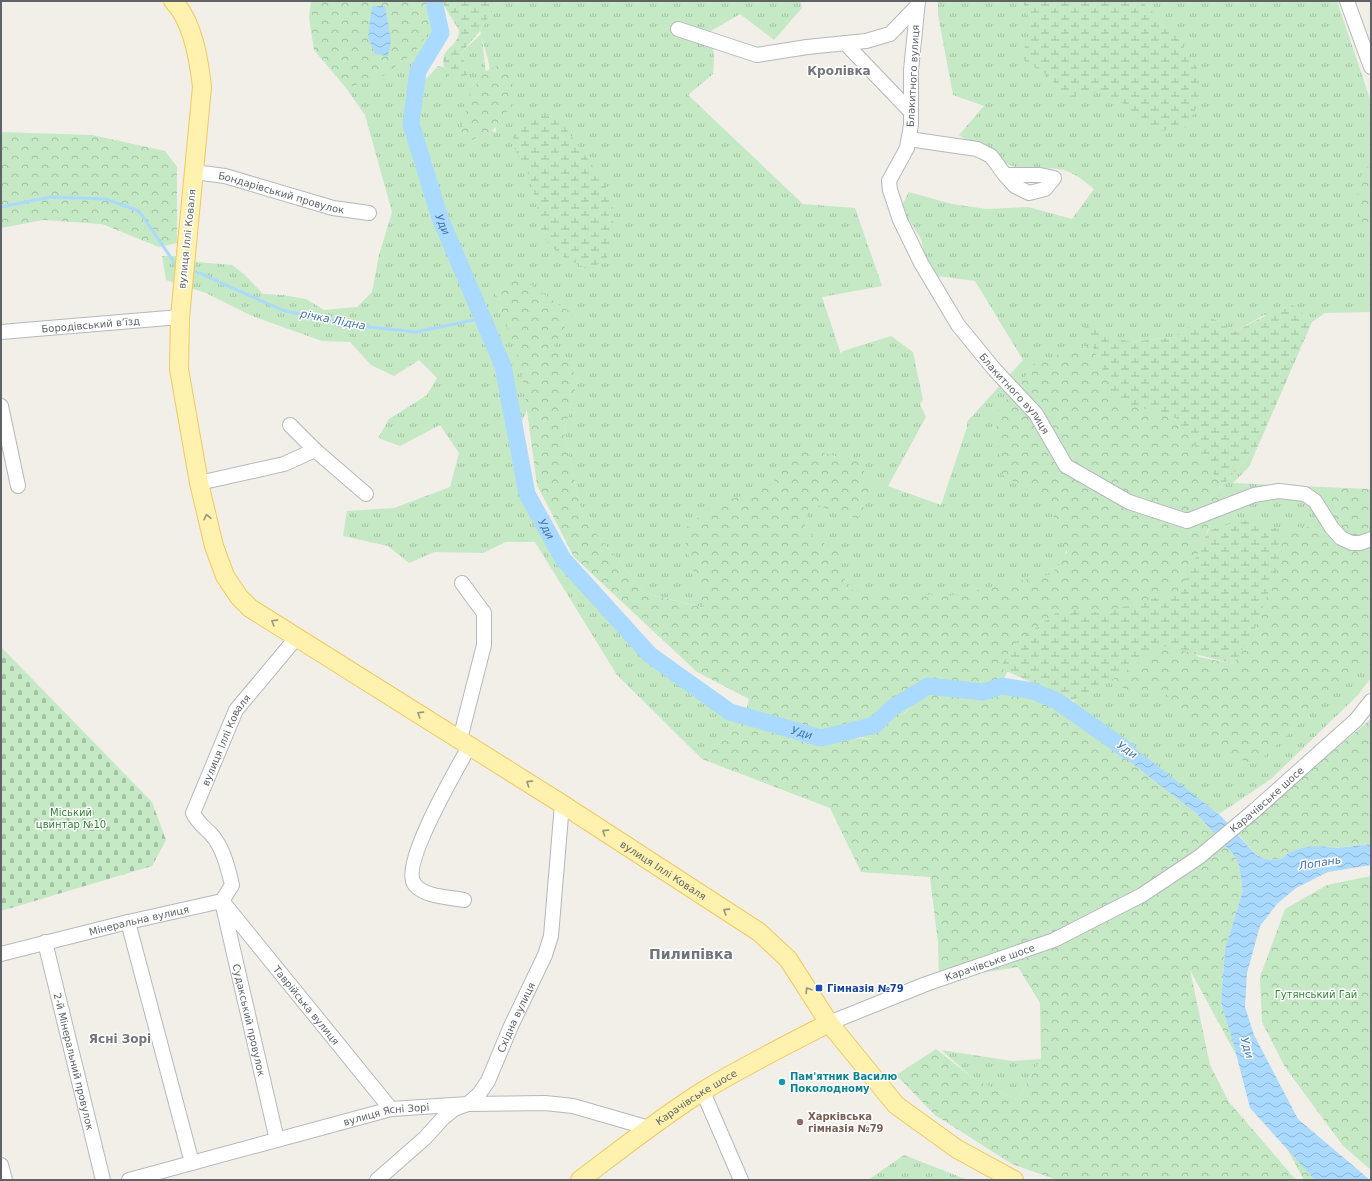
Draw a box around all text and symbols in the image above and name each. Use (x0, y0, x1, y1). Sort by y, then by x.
street label: Блакитного вулиця (905, 25, 921, 127)
district label: Кролівка (807, 64, 871, 78)
street label: Бондарівський провулок (218, 170, 345, 215)
street label: вулиця Іллі Коваля (176, 189, 198, 289)
water label: Уди (433, 213, 453, 237)
water label: річка Лідна (298, 307, 367, 333)
street label: Бородівський в’їзд (41, 315, 140, 334)
street label: Блакитного вулиця (978, 351, 1052, 436)
one-way arrow (203, 514, 211, 521)
water label: Уди (535, 516, 557, 541)
one-way arrow (271, 619, 278, 627)
street label: вулиця Іллі Коваля (200, 692, 252, 787)
one-way arrow (417, 711, 424, 718)
water label: Уди (790, 723, 814, 742)
water label: Уди (1114, 739, 1140, 761)
street label: Карачівське шосе (1227, 764, 1305, 834)
one-way arrow (526, 781, 533, 788)
park label: Міський цвинтар №10 (36, 807, 106, 830)
one-way arrow (602, 829, 609, 837)
street label: вулиця Іллі Коваля (618, 838, 708, 902)
water label: Лопань (1297, 853, 1342, 873)
street label: Мінеральна вулиця (88, 903, 190, 937)
one-way arrow (723, 908, 730, 916)
street label: Карачівське шосе (944, 942, 1036, 983)
district label: Пилипівка (649, 946, 733, 962)
street label: Судакський провулок (231, 963, 268, 1077)
street label: Таврійська вулиця (271, 963, 342, 1047)
street label: Східна вулиця (495, 980, 537, 1054)
marker: Гімназія №79 (814, 983, 824, 993)
place label: Гімназія №79 (827, 983, 904, 994)
one-way arrow (805, 987, 813, 994)
park label: Гутянський Гай (1275, 989, 1357, 1000)
street label: 2-й Мінеральний провулок (52, 992, 96, 1131)
district label: Ясні Зорі (89, 1032, 151, 1046)
water label: Уди (1238, 1036, 1256, 1060)
street label: Карачівське шосе (654, 1067, 739, 1127)
place label: Пам'ятник Василю Поколодному (790, 1071, 897, 1094)
marker: Пам'ятник Василю Поколодному (777, 1077, 787, 1087)
street label: вулиця Ясні Зорі (342, 1101, 430, 1127)
place label: Харківська гімназія №79 (808, 1111, 884, 1134)
marker: Харківська гімназія №79 (795, 1117, 805, 1127)

